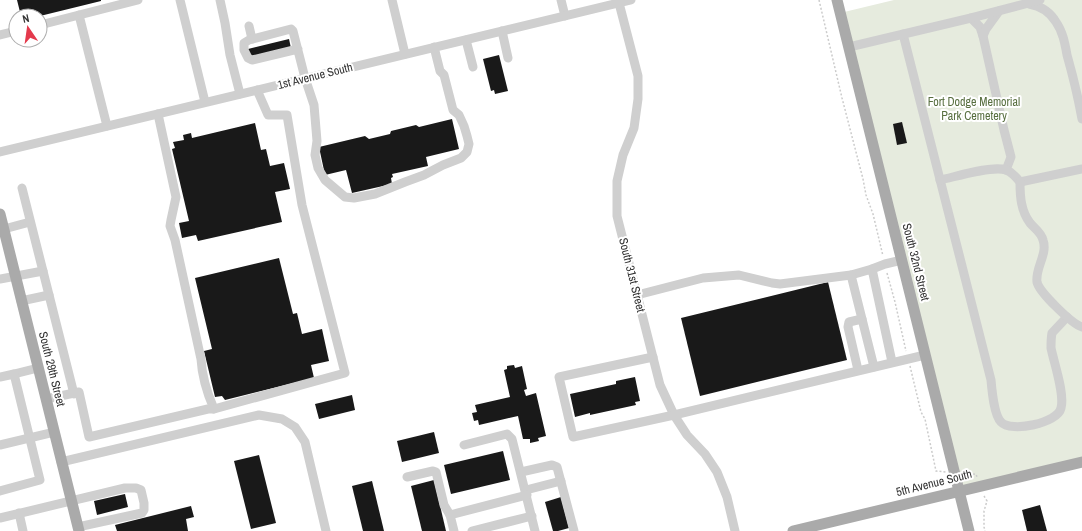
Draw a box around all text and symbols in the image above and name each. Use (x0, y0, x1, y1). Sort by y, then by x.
north arrow (8, 8, 48, 48)
text: N (21, 11, 30, 26)
street label: 1st Avenue South (276, 59, 354, 93)
park label: Fort Dodge Memorial Park Cemetery (928, 94, 1020, 124)
street label: South 32nd Street (899, 222, 933, 303)
street label: South 31st Street (615, 236, 649, 314)
street label: South 29th Street (35, 330, 69, 408)
street label: 5th Avenue South (894, 466, 974, 500)

